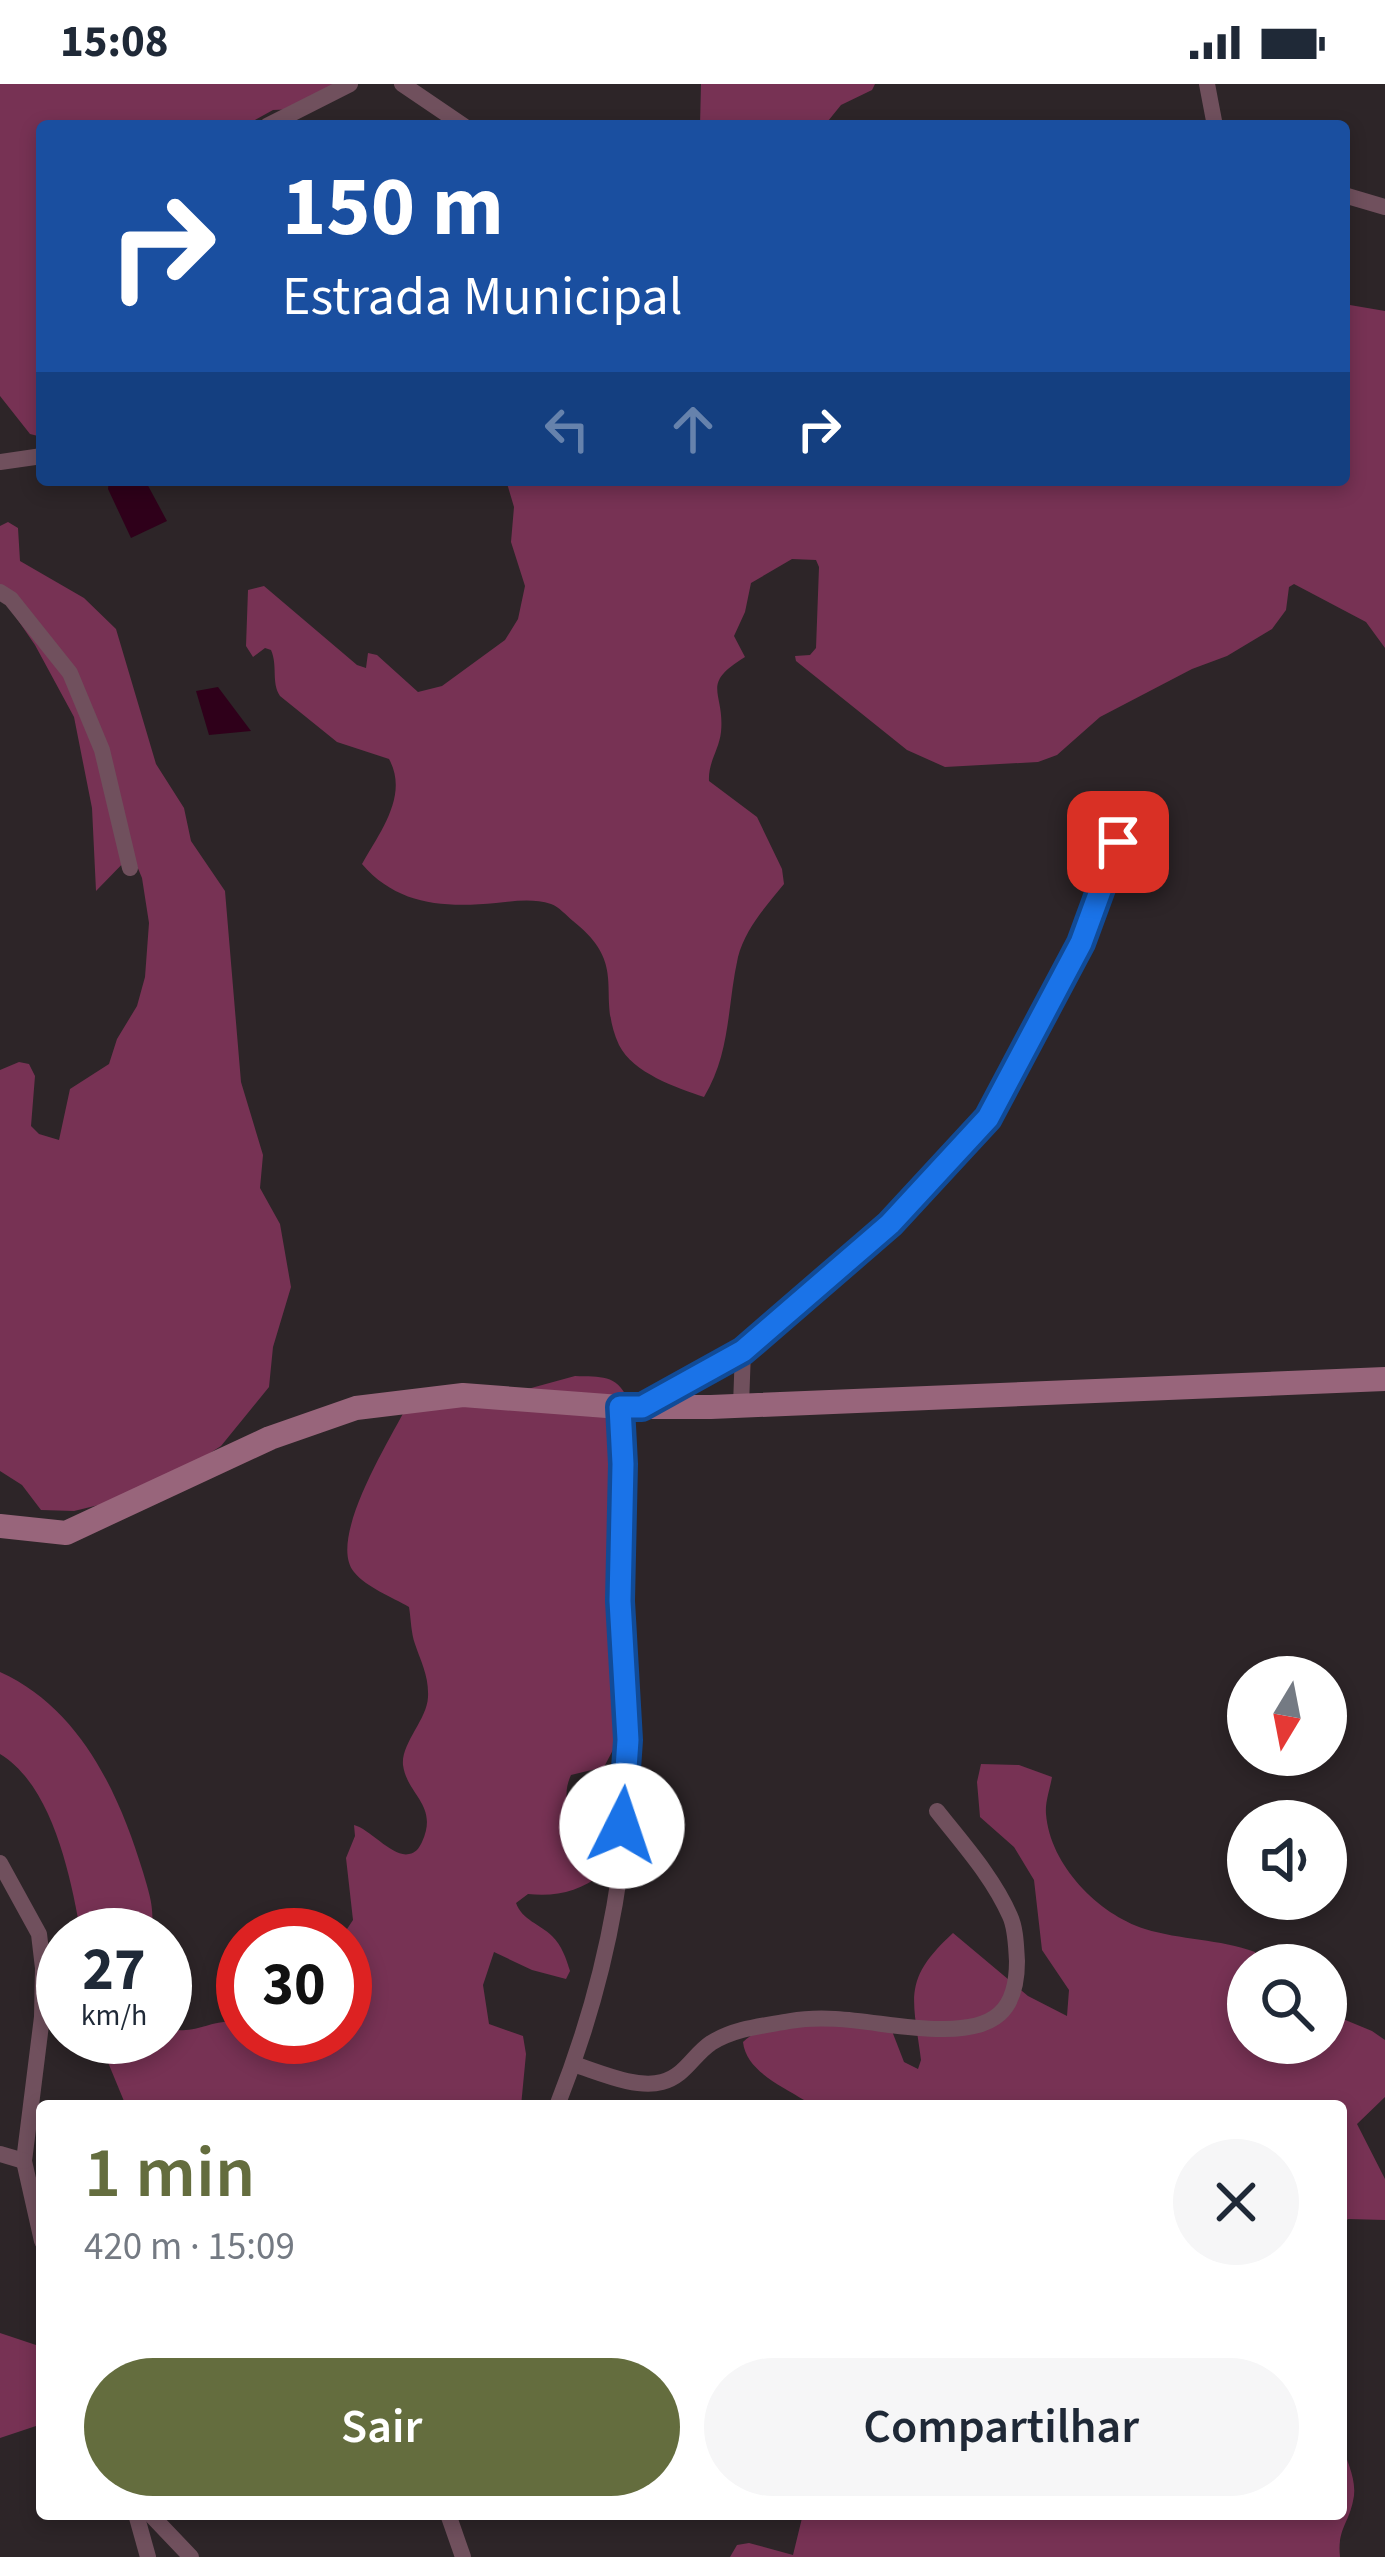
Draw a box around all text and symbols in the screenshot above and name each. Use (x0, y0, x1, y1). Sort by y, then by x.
text: 15:08 (60, 10, 169, 74)
text: 150 m (282, 148, 504, 268)
icon: right (84, 168, 240, 324)
text: Estrada Municipal (282, 259, 683, 336)
icon: left (534, 396, 600, 462)
icon: ahead (660, 396, 726, 462)
icon: right (786, 396, 852, 462)
pin (1067, 791, 1169, 893)
icon: arrive (1085, 809, 1151, 875)
north arrow (1227, 1656, 1347, 1776)
map controls (1227, 1656, 1347, 2064)
position arrow (559, 1763, 685, 1889)
button: sound (1227, 1800, 1347, 1920)
speed limit sign: 30 (216, 1908, 372, 2064)
text: 27 (82, 1928, 146, 2013)
button: search (1227, 1944, 1347, 2064)
text: km/h (81, 1994, 147, 2037)
text: 1 min (84, 2122, 255, 2225)
button: close (1173, 2139, 1299, 2265)
text: 420 m · 15:09 (84, 2219, 295, 2275)
button: Sair (84, 2358, 680, 2496)
button: Compartilhar (704, 2358, 1299, 2496)

